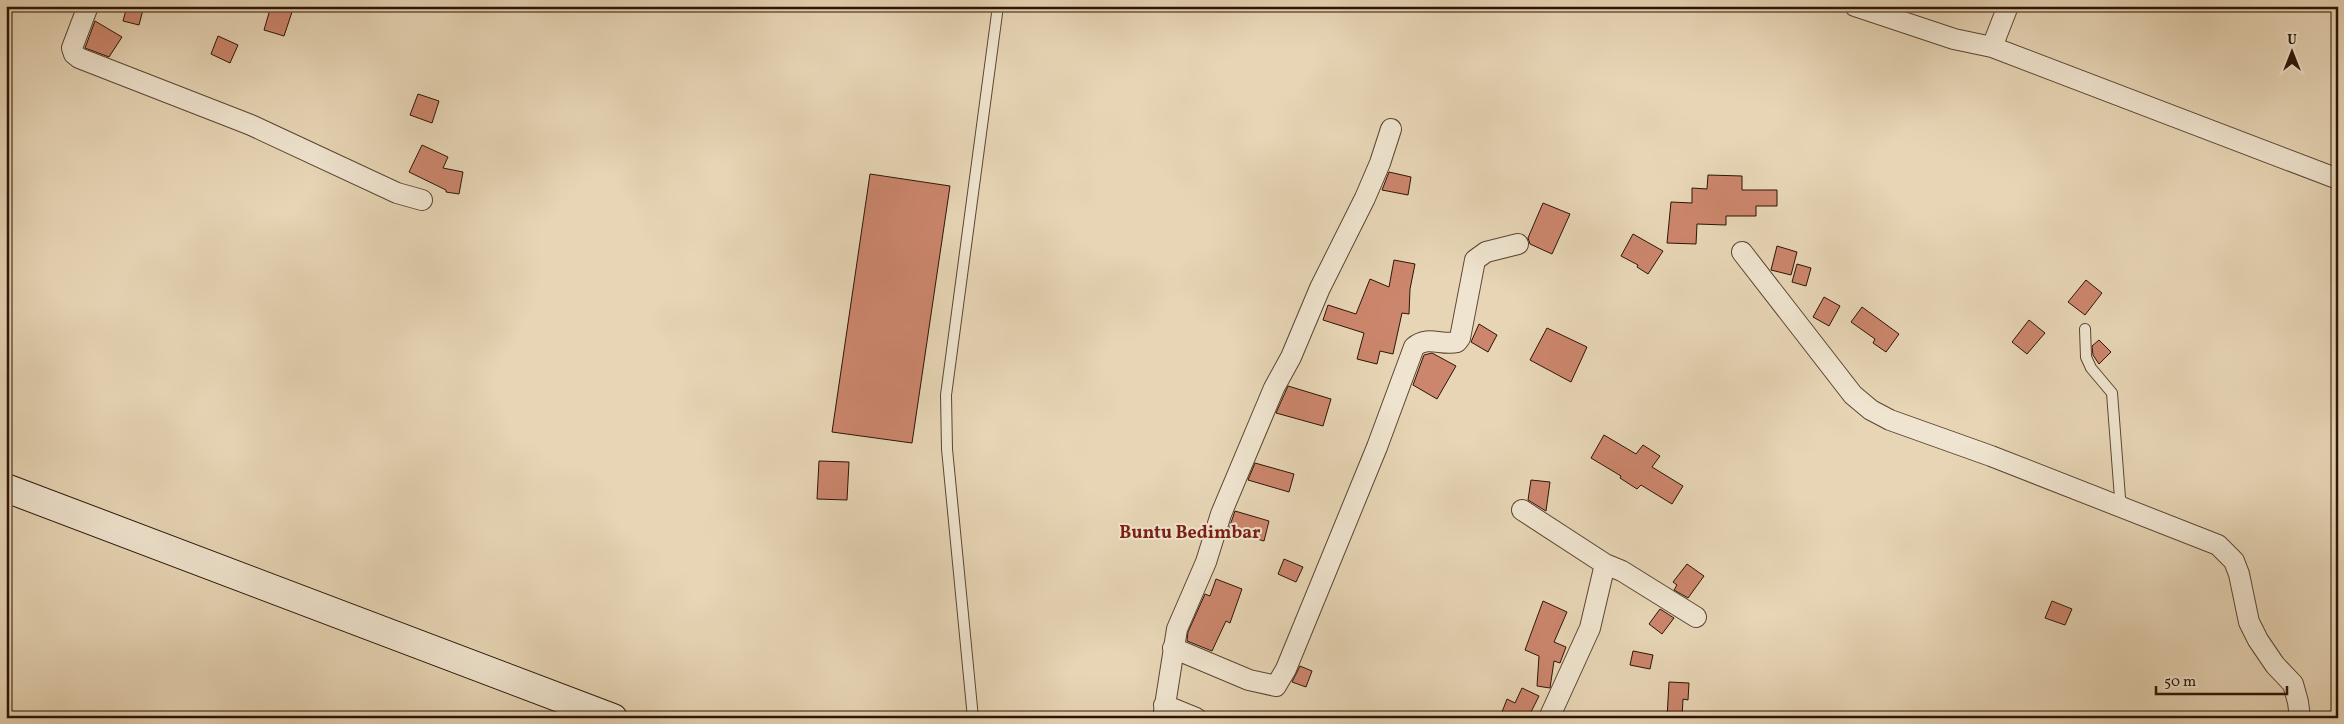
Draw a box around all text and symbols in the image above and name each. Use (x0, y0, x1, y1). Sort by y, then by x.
north arrow (2266, 28, 2316, 78)
text: U (2287, 31, 2297, 50)
district label: Buntu Bedimbar (1119, 521, 1261, 546)
scale bar (2156, 664, 2288, 696)
text: 50 m (2164, 672, 2196, 693)

